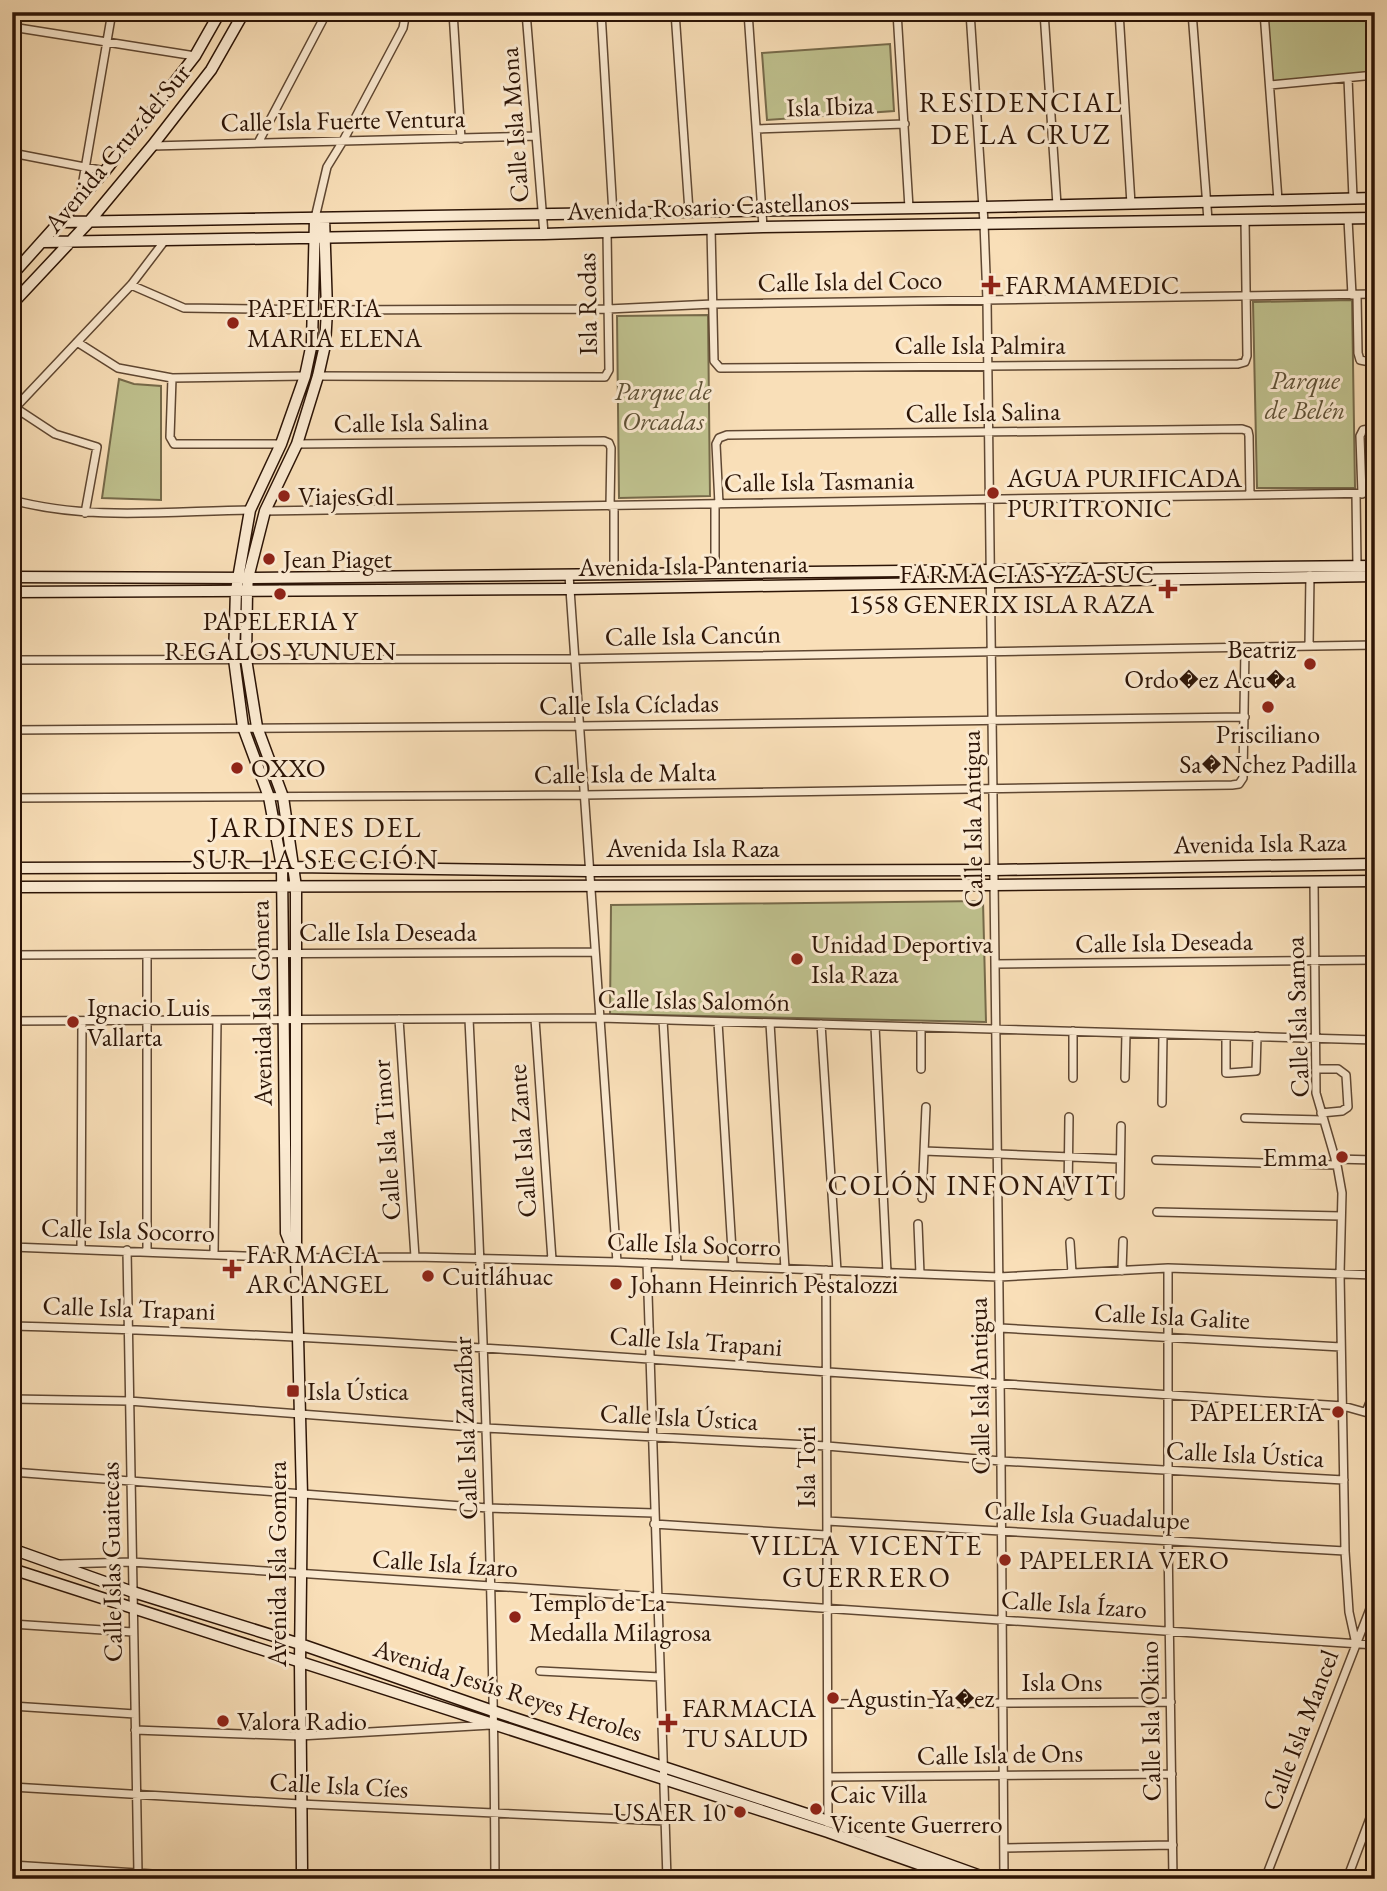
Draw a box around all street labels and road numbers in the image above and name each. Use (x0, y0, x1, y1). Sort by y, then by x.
street label: Calle Isla Mona (492, 46, 536, 204)
street label: Avenida Cruz del Sur (36, 56, 198, 240)
street label: Isla Ibiza (786, 87, 875, 125)
street label: Calle Isla Fuerte Ventura (220, 101, 466, 139)
street label: Avenida Rosario Castellanos (565, 184, 850, 228)
street label: Isla Rodas (569, 253, 605, 355)
street label: Calle Isla del Coco (757, 262, 943, 300)
street label: Calle Isla Palmira (894, 328, 1066, 362)
street label: Calle Isla Salina (905, 394, 1061, 430)
street label: Calle Isla Salina (333, 404, 489, 440)
street label: Calle Isla Tasmania (724, 462, 915, 500)
street label: Avenida Isla Pantenaria (577, 546, 809, 584)
street label: Calle Isla Cancún (605, 616, 782, 654)
street label: Calle Isla Cícladas (539, 685, 719, 723)
street label: Calle Isla Antigua (953, 729, 991, 908)
street label: Calle Isla de Malta (534, 754, 717, 792)
street label: Avenida Isla Raza (1172, 824, 1348, 862)
street label: Avenida Isla Raza (605, 831, 780, 865)
street label: Avenida Isla Gomera (242, 899, 280, 1107)
street label: Calle Isla Deseada (299, 915, 478, 949)
street label: Calle Isla Deseada (1075, 923, 1254, 961)
street label: Calle Isla Samoa (1277, 935, 1317, 1098)
street label: Calle Islas Salomón (597, 981, 791, 1019)
street label: Calle Isla Timor (363, 1058, 409, 1222)
street label: Calle Isla Zante (500, 1063, 544, 1219)
street label: Calle Isla Socorro (41, 1210, 215, 1250)
street label: Calle Isla Socorro (607, 1224, 781, 1264)
street label: Calle Isla Trapani (42, 1288, 216, 1328)
street label: Calle Isla Galite (1093, 1295, 1251, 1337)
street label: Calle Isla Antigua (960, 1296, 998, 1475)
street label: Calle Isla Trapani (609, 1318, 783, 1364)
street label: Calle Isla Zanzíbar (445, 1335, 485, 1520)
street label: Calle Isla Ústica (599, 1396, 760, 1438)
street label: Isla Tori (789, 1426, 823, 1508)
street label: Calle Isla Ústica (1165, 1433, 1326, 1475)
street label: Avenida Isla Gomera (260, 1460, 294, 1668)
street label: Calle Islas Guaitecas (92, 1461, 130, 1663)
street label: Calle Isla Guadalupe (983, 1493, 1191, 1537)
street label: Calle Isla Ízaro (371, 1541, 519, 1585)
street label: Calle Isla Ízaro (1000, 1582, 1148, 1626)
street label: Avenida Jesús Reyes Heroles (368, 1630, 647, 1750)
street label: Calle Isla Okino (1132, 1640, 1168, 1802)
street label: Calle Isla Mancel (1254, 1645, 1346, 1815)
street label: Isla Ons (1021, 1665, 1103, 1699)
street label: Calle Isla de Ons (917, 1736, 1083, 1772)
street label: Calle Isla Cíes (269, 1764, 409, 1806)

